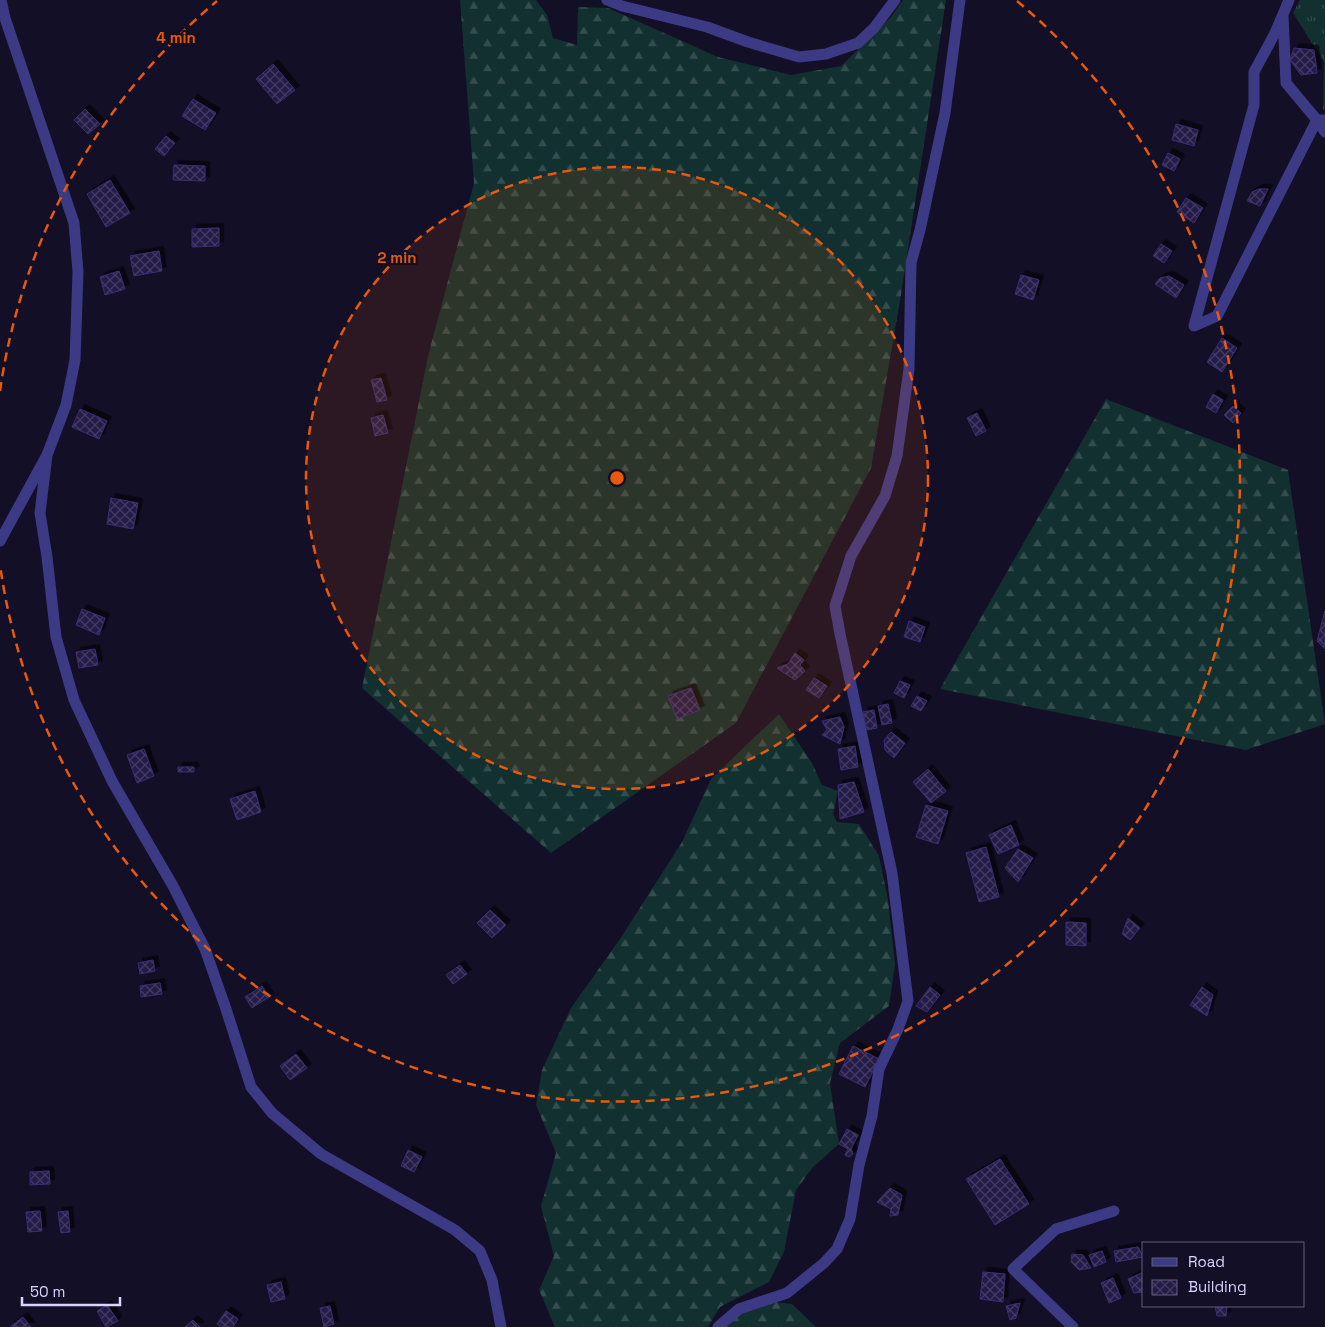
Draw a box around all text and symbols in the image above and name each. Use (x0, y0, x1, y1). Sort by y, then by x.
text: 4 min (156, 28, 196, 47)
text: 2 min (378, 248, 416, 267)
centre of rings (608, 469, 626, 487)
legend (1142, 1242, 1305, 1307)
text: Road (1188, 1252, 1225, 1271)
scale bar (22, 1274, 120, 1306)
text: Building (1188, 1277, 1247, 1296)
text: 50 m (30, 1282, 65, 1301)

